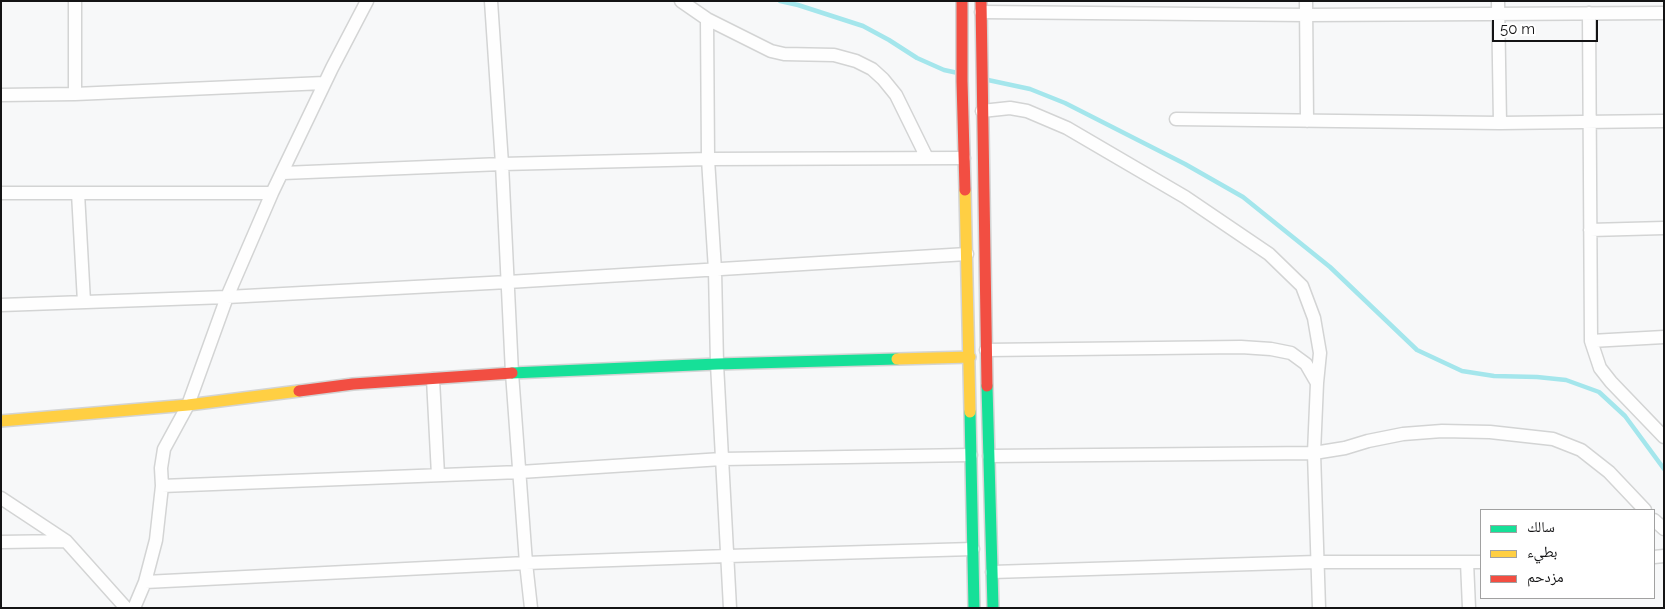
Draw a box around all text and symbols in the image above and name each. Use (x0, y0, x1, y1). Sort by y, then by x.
scale bar (1495, 10, 1601, 42)
text: 50 m (1500, 20, 1535, 38)
legend (1480, 509, 1655, 599)
text: سالك (1527, 518, 1555, 536)
text: بطيء (1527, 543, 1557, 561)
text: مزدحم (1527, 568, 1564, 586)

